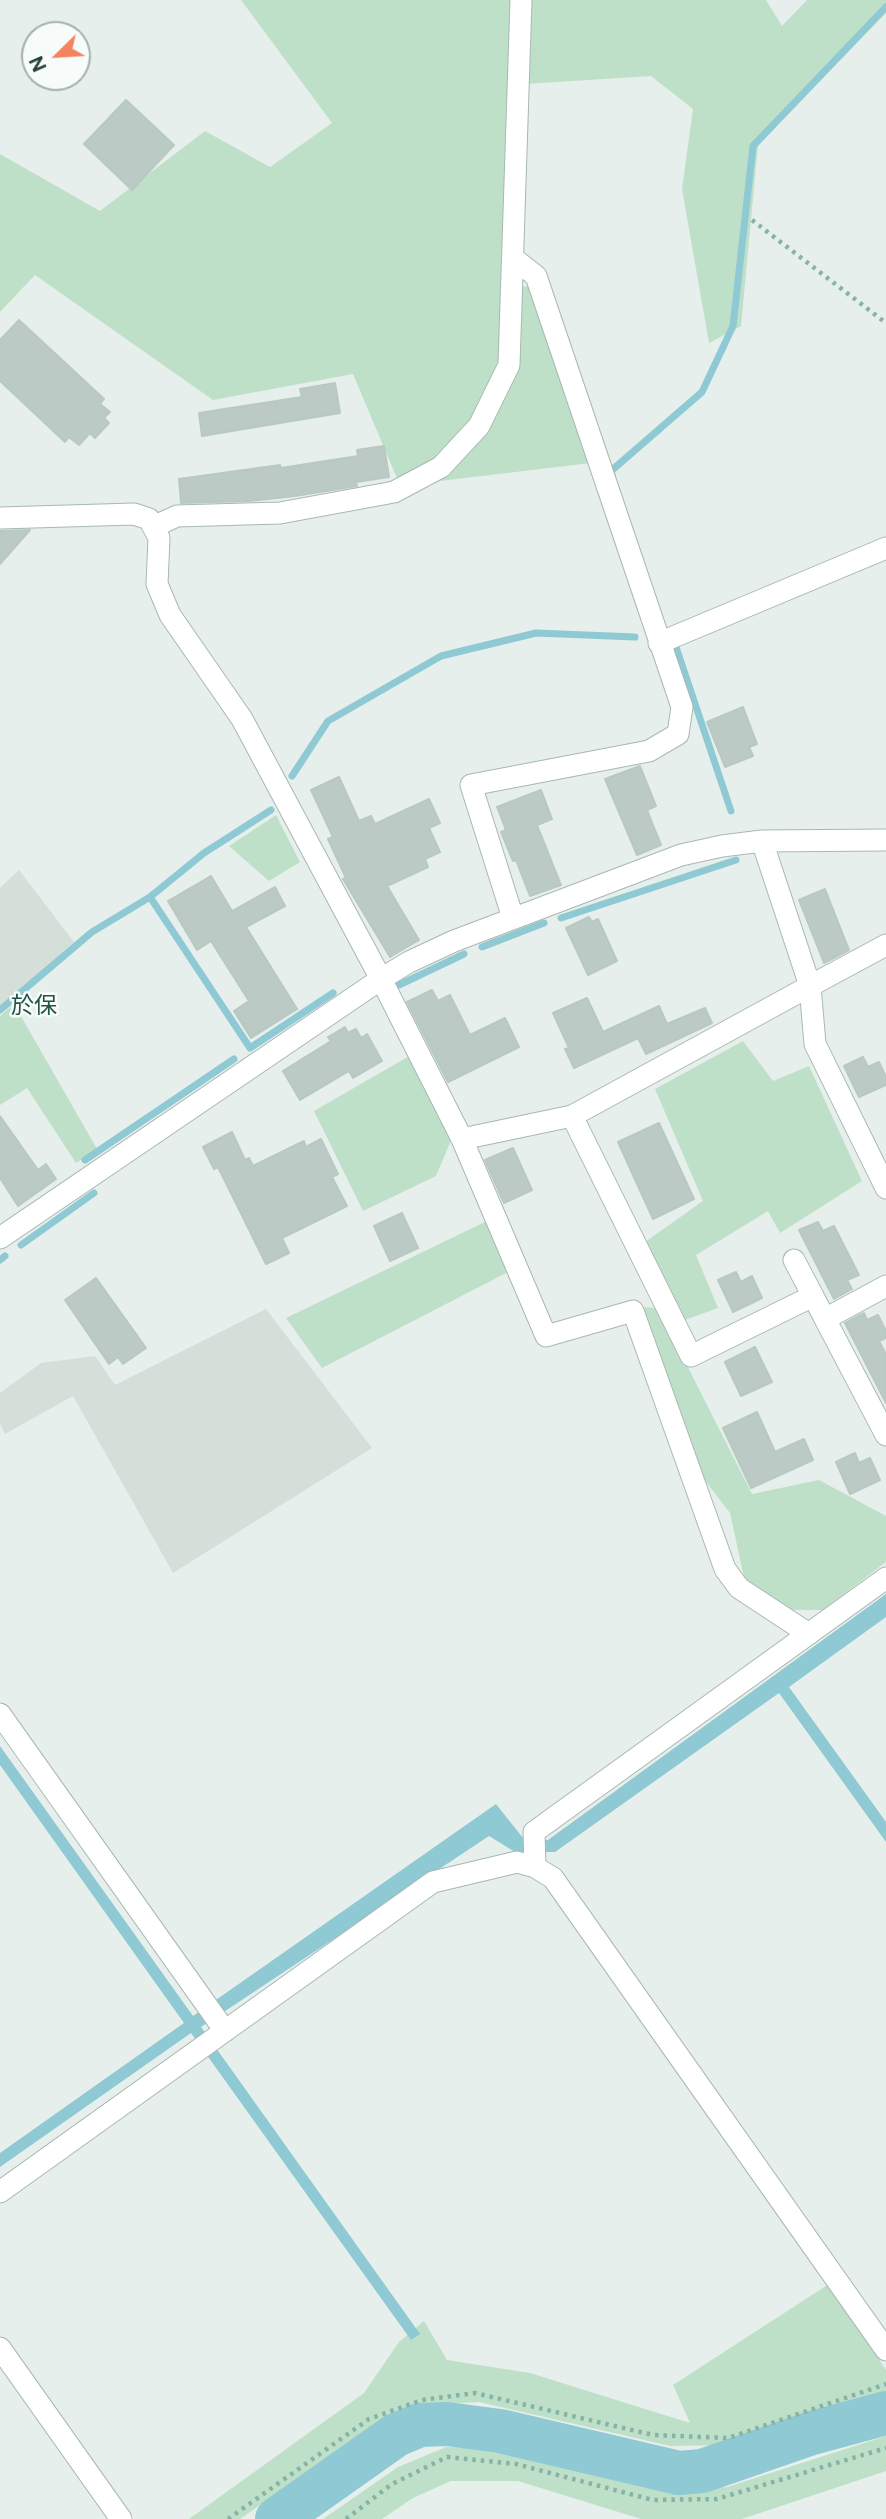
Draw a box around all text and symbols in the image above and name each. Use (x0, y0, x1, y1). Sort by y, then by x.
north arrow (21, 21, 91, 91)
text: N (25, 53, 52, 75)
district label: 於保 (11, 992, 57, 1020)

